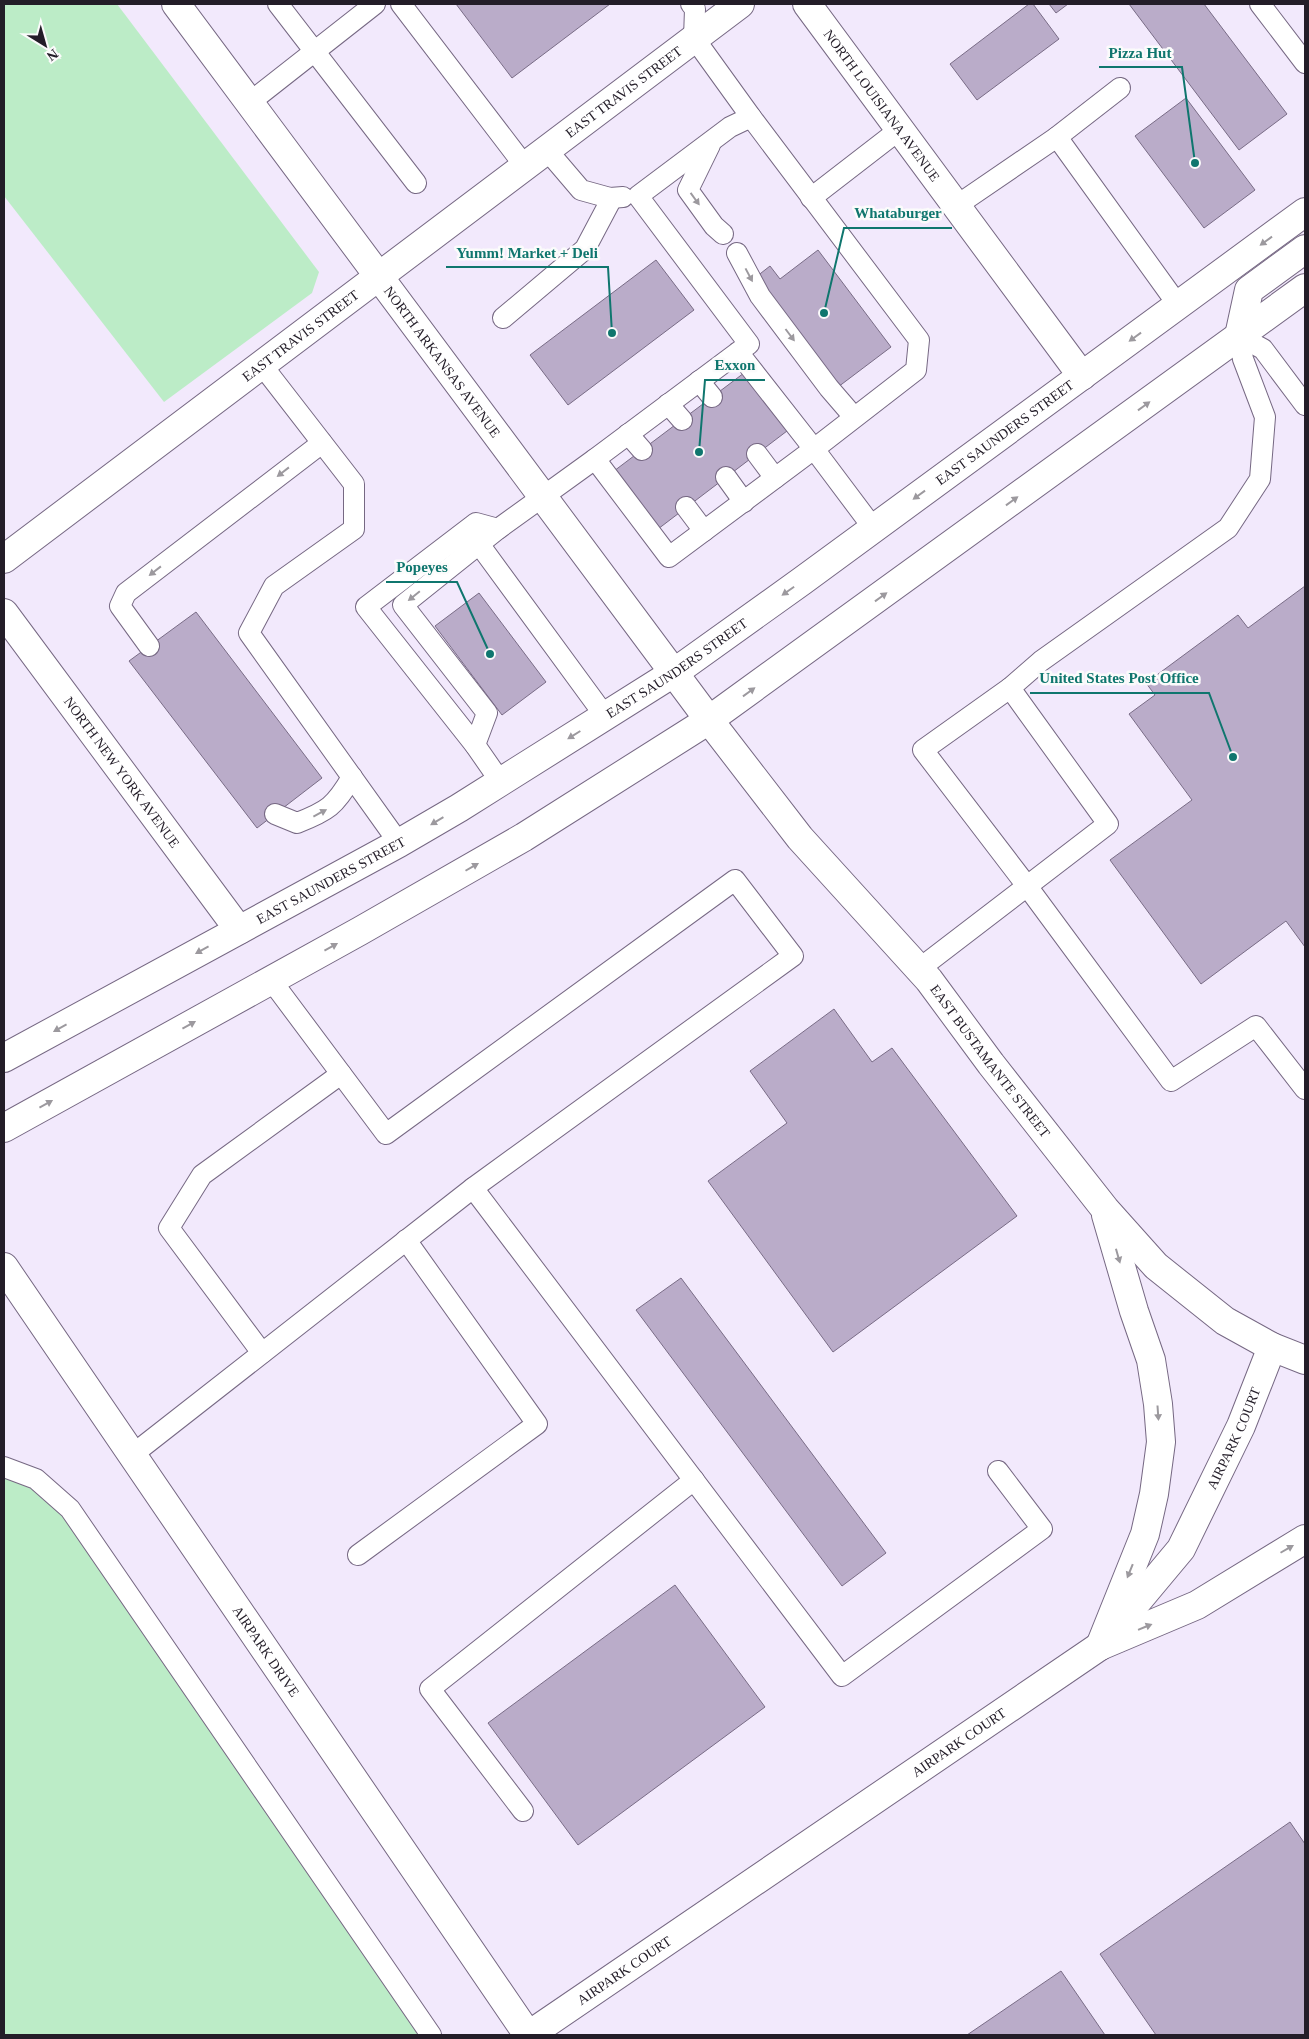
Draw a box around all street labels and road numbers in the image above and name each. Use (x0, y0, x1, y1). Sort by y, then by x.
street label: NORTH LOUISIANA AVENUE (820, 27, 943, 184)
street label: EAST TRAVIS STREET (563, 43, 685, 141)
street label: NORTH ARKANSAS AVENUE (381, 284, 503, 440)
street label: EAST TRAVIS STREET (239, 287, 362, 385)
street label: EAST SAUNDERS STREET (933, 377, 1077, 488)
street label: EAST SAUNDERS STREET (604, 615, 751, 721)
street label: NORTH NEW YORK AVENUE (61, 694, 182, 851)
street label: EAST SAUNDERS STREET (254, 834, 408, 927)
street label: EAST BUSTAMANTE STREET (927, 982, 1053, 1141)
street label: AIRPARK COURT (1204, 1385, 1264, 1492)
street label: AIRPARK DRIVE (229, 1603, 302, 1700)
street label: AIRPARK COURT (909, 1705, 1009, 1780)
street label: AIRPARK COURT (574, 1933, 675, 2008)

